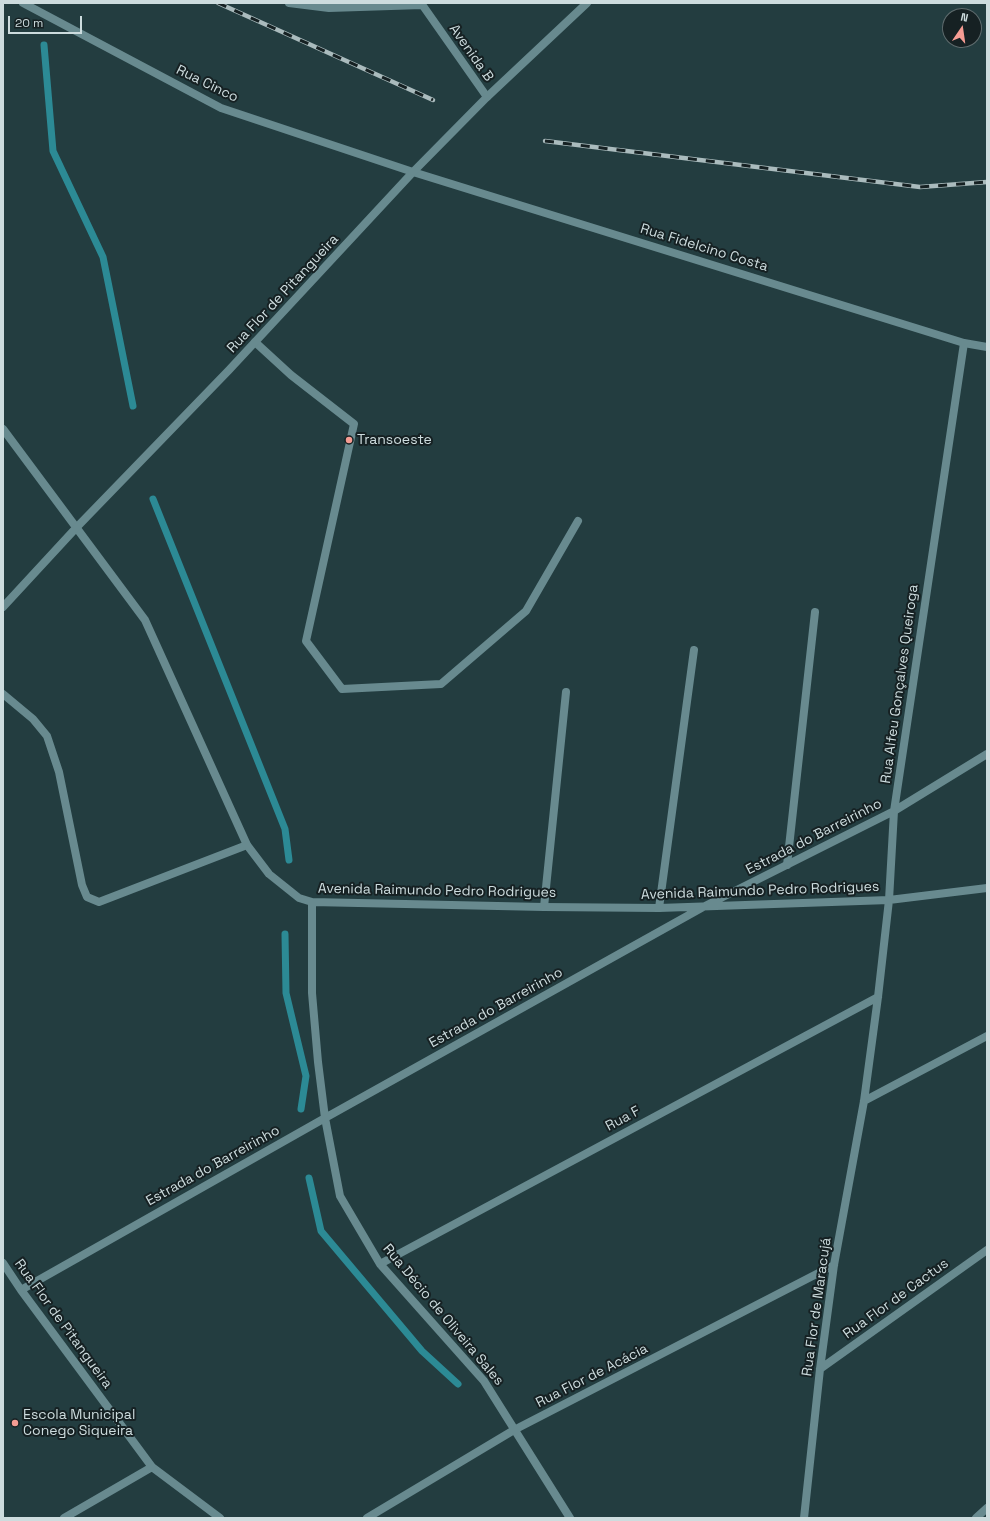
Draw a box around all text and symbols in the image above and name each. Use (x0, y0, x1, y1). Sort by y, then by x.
scale bar (10, 8, 84, 34)
north arrow (942, 8, 982, 48)
text: N (959, 10, 970, 25)
text: 20 m (15, 15, 43, 31)
street label: Avenida B (445, 21, 497, 85)
street label: Rua Cinco (173, 62, 241, 106)
street label: Rua Fidelcino Costa (638, 221, 770, 275)
street label: Rua Flor de Pitangueira (224, 231, 342, 357)
place label: Transoeste (357, 432, 432, 448)
marker: Transoeste (344, 435, 354, 445)
street label: Rua Alfeu Gonçalves Queiroga (878, 583, 922, 785)
street label: Estrada do Barreirinho (743, 795, 885, 879)
street label: Avenida Raimundo Pedro Rodrigues (640, 878, 880, 904)
street label: Avenida Raimundo Pedro Rodrigues (318, 881, 556, 901)
street label: Estrada do Barreirinho (426, 964, 566, 1052)
street label: Rua F (603, 1103, 643, 1135)
street label: Estrada do Barreirinho (143, 1122, 283, 1210)
street label: Rua Flor de Maracujá (799, 1237, 835, 1377)
street label: Rua Décio de Oliveira Sales (379, 1241, 507, 1389)
street label: Rua Flor de Cactus (840, 1255, 952, 1343)
street label: Rua Flor de Pitangueira (10, 1256, 116, 1392)
street label: Rua Flor de Acácia (533, 1341, 651, 1411)
place label: Escola Municipal Conego Siqueira (23, 1407, 135, 1440)
marker: Escola Municipal Conego Siqueira (10, 1418, 20, 1428)

